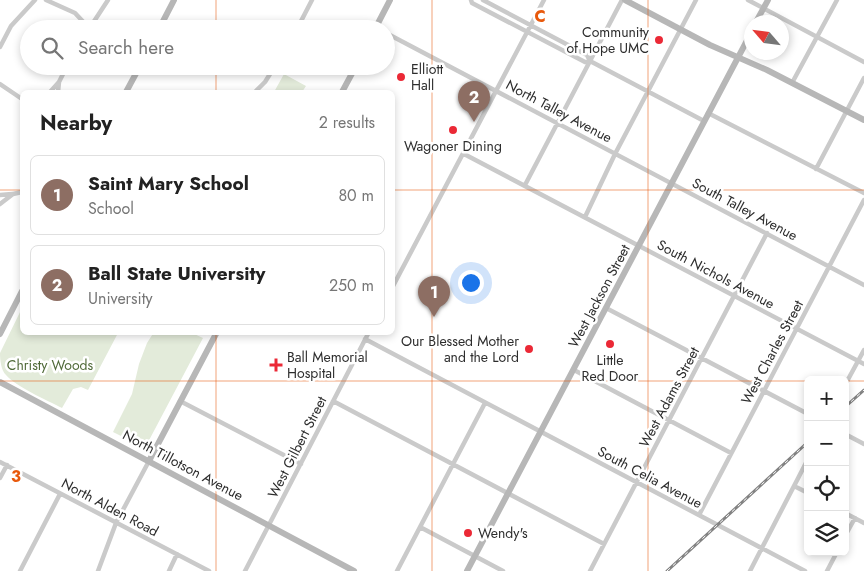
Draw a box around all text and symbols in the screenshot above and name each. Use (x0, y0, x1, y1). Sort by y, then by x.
text: C (534, 5, 546, 28)
north arrow (744, 15, 789, 60)
search box (20, 20, 395, 75)
place label: Community of Hope UMC (566, 22, 650, 58)
icon: search (38, 34, 66, 62)
text: Search here (78, 34, 174, 61)
marker: Community of Hope UMC (653, 34, 665, 46)
place label: Elliott Hall (411, 59, 444, 95)
marker: Elliott Hall (395, 71, 407, 83)
street label: North Talley Avenue (502, 75, 616, 147)
pin: 2 (458, 81, 490, 122)
text: Nearby (40, 108, 112, 138)
text: 2 results (319, 111, 375, 134)
marker: Wagoner Dining (447, 124, 459, 136)
place label: Wagoner Dining (404, 136, 502, 156)
text: Saint Mary School (88, 170, 249, 197)
street label: South Talley Avenue (689, 173, 801, 245)
text: 1 (53, 184, 61, 207)
text: 80 m (338, 184, 374, 207)
text: School (88, 197, 134, 220)
street label: South Nichols Avenue (654, 235, 778, 313)
street label: West Jackson Street (563, 240, 635, 351)
text: Ball State University (88, 260, 265, 287)
your location (458, 270, 484, 296)
text: 2 (52, 274, 62, 297)
text: 250 m (329, 274, 374, 297)
pin: 1 (418, 276, 450, 317)
text: University (88, 287, 153, 310)
street label: West Charles Street (736, 296, 808, 408)
place label: Our Blessed Mother and the Lord (401, 331, 519, 367)
marker: Little Red Door (604, 338, 616, 350)
marker: Our Blessed Mother and the Lord (523, 343, 535, 355)
street label: West Adams Street (634, 343, 704, 451)
place label: Ball Memorial Hospital (287, 347, 368, 383)
place label: Little Red Door (582, 350, 639, 386)
park label: Christy Woods (7, 355, 94, 375)
marker: Ball Memorial Hospital (269, 358, 283, 372)
map controls (804, 376, 849, 556)
button: + (804, 376, 849, 421)
street label: West Gilbert Street (263, 392, 332, 501)
button: − (804, 421, 849, 466)
street label: North Tillotson Avenue (119, 425, 247, 505)
street label: South Celia Avenue (594, 441, 706, 513)
text: 3 (11, 465, 21, 488)
button: locate (804, 466, 849, 511)
street label: North Alden Road (58, 473, 162, 541)
button: layers (804, 511, 849, 556)
place label: Wendy's (478, 523, 528, 543)
marker: Wendy's (462, 527, 474, 539)

